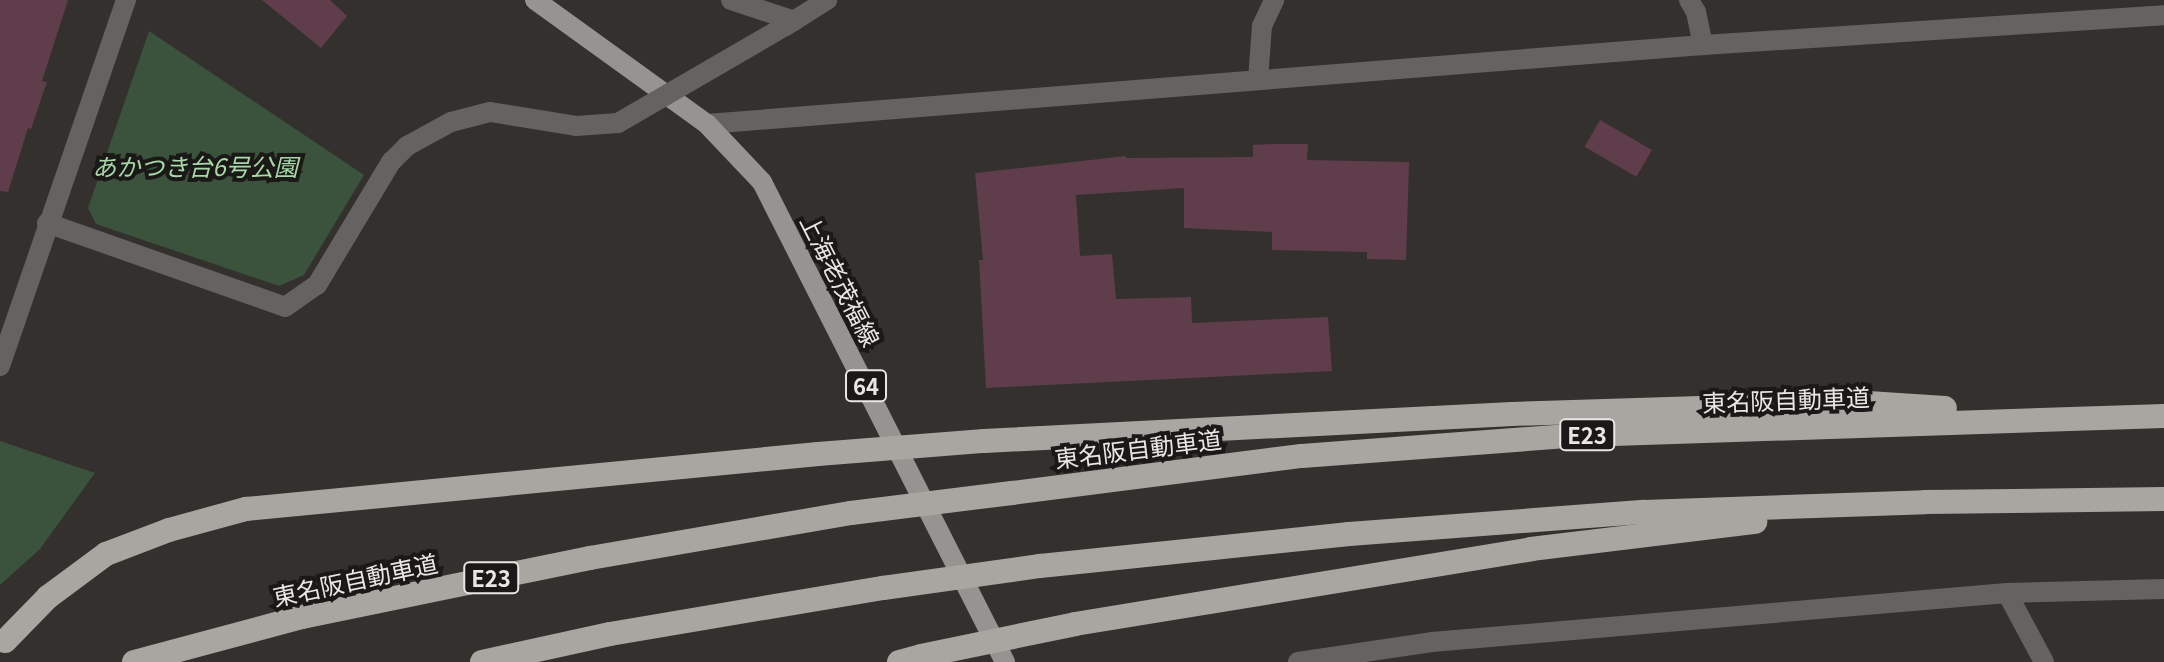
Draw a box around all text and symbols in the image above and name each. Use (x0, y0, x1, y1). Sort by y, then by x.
park label: あかつき台6号公園 (92, 152, 298, 180)
street label: 上海老茂福線 (795, 209, 887, 351)
road number: 64 (844, 368, 888, 404)
street label: 東名阪自動車道 (1702, 382, 1870, 416)
road number: E23 (1559, 417, 1615, 453)
street label: 東名阪自動車道 (1053, 423, 1223, 473)
street label: 東名阪自動車道 (270, 547, 440, 611)
road number: E23 (463, 560, 519, 596)

